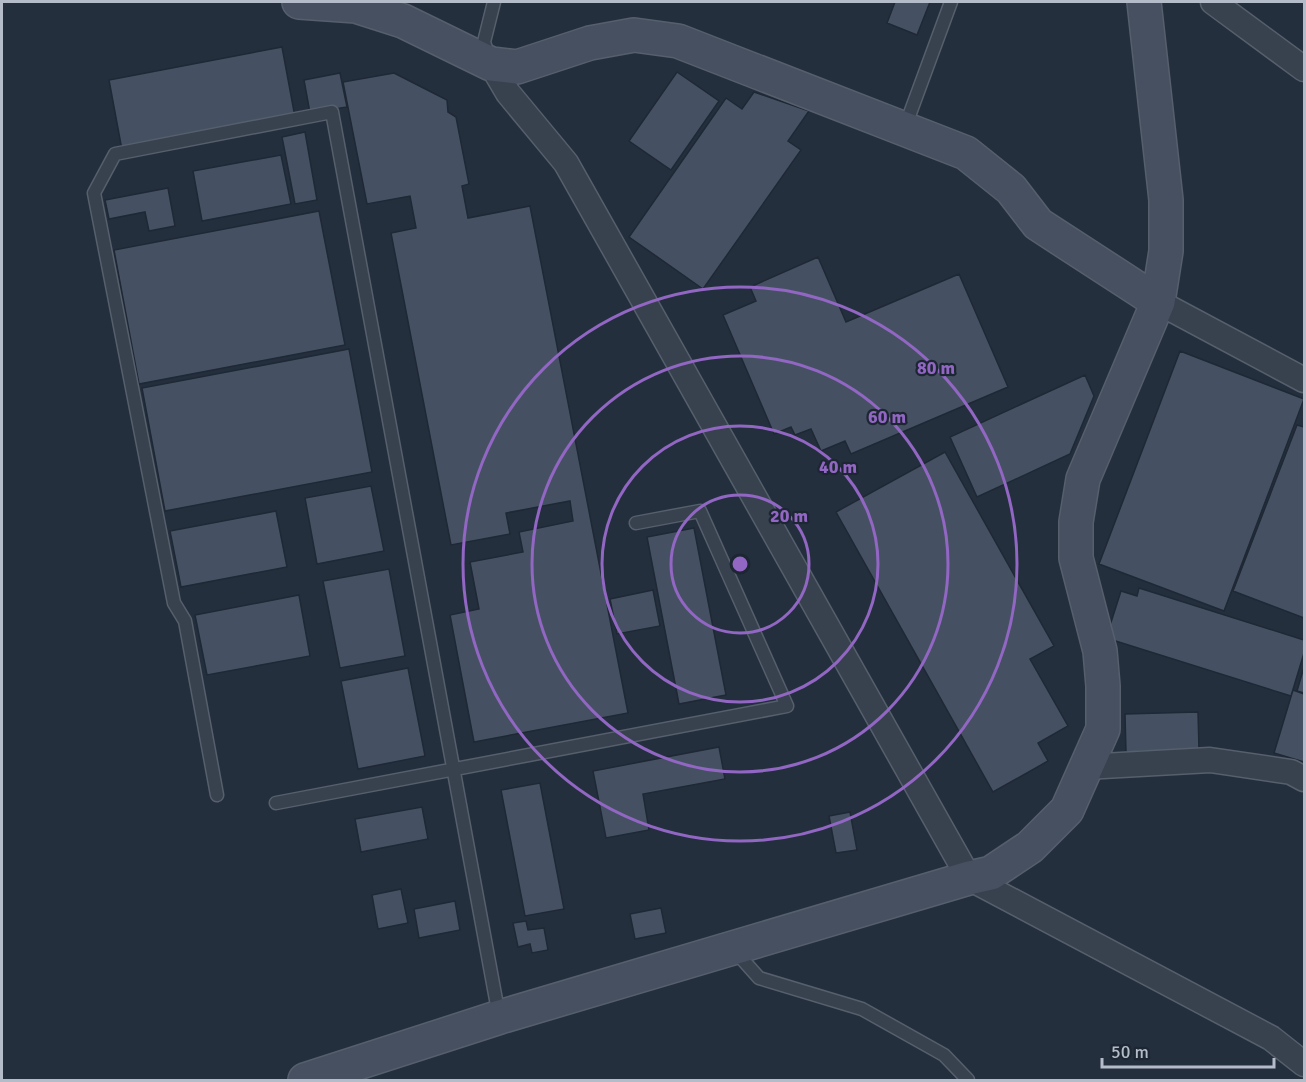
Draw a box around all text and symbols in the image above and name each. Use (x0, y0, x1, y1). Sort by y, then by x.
text: 80 m (917, 357, 955, 379)
text: 60 m (868, 406, 906, 428)
text: 40 m (819, 456, 857, 478)
text: 20 m (770, 505, 808, 527)
centre of rings (730, 554, 750, 574)
scale bar (1102, 1031, 1274, 1069)
text: 50 m (1111, 1041, 1149, 1063)

